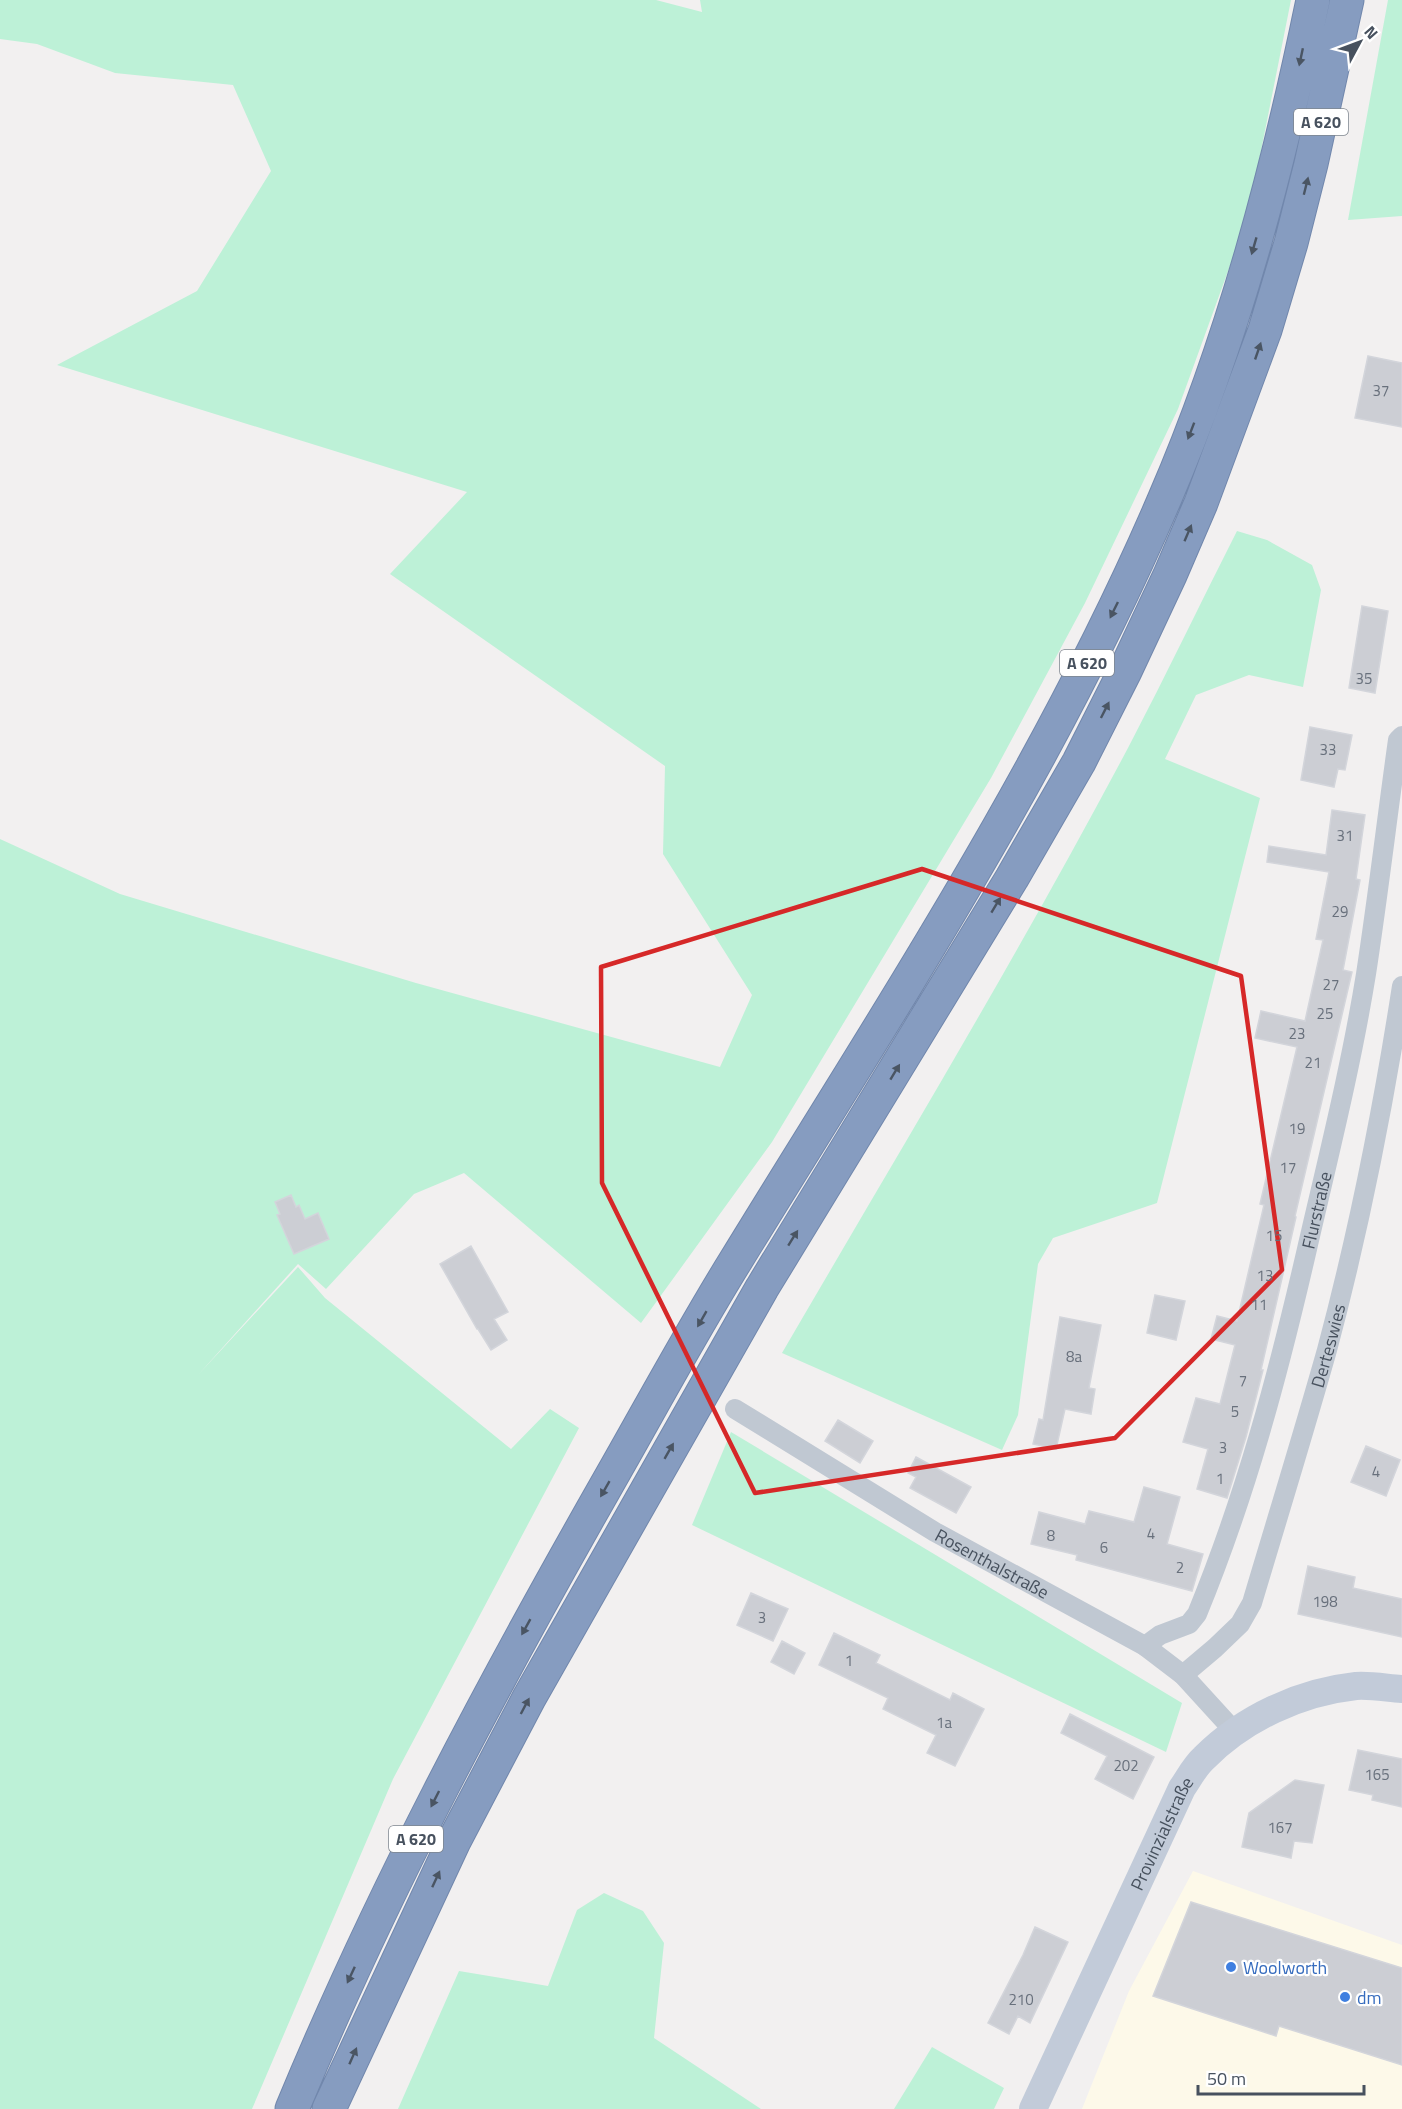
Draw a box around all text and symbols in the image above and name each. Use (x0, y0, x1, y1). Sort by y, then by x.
north arrow (1330, 12, 1390, 72)
text: N (1359, 20, 1384, 44)
one-way arrow (1296, 48, 1305, 67)
road number: A 620 (1294, 109, 1348, 135)
one-way arrow (1301, 177, 1311, 195)
one-way arrow (1249, 237, 1258, 255)
one-way arrow (1253, 342, 1263, 360)
house number: 37 (1373, 379, 1389, 402)
one-way arrow (1186, 422, 1195, 440)
one-way arrow (1183, 524, 1193, 542)
one-way arrow (1109, 601, 1119, 618)
road number: A 620 (1060, 650, 1114, 676)
house number: 35 (1356, 667, 1372, 690)
one-way arrow (1100, 701, 1110, 719)
house number: 33 (1320, 738, 1336, 761)
house number: 31 (1337, 824, 1353, 847)
one-way arrow (990, 897, 1001, 913)
house number: 29 (1332, 900, 1348, 923)
house number: 27 (1323, 973, 1339, 996)
house number: 25 (1317, 1002, 1333, 1025)
house number: 23 (1289, 1022, 1305, 1045)
house number: 21 (1305, 1051, 1321, 1074)
one-way arrow (889, 1064, 900, 1080)
house number: 19 (1289, 1117, 1305, 1140)
house number: 17 (1280, 1156, 1296, 1179)
street label: Flurstraße (1294, 1169, 1338, 1252)
house number: 15 (1266, 1224, 1282, 1247)
one-way arrow (787, 1230, 798, 1246)
house number: 13 (1257, 1264, 1273, 1287)
house number: 11 (1251, 1293, 1267, 1316)
street label: Derteswies (1303, 1301, 1352, 1391)
one-way arrow (696, 1311, 707, 1327)
house number: 8a (1066, 1345, 1082, 1368)
house number: 7 (1239, 1369, 1247, 1392)
house number: 5 (1231, 1400, 1239, 1423)
house number: 3 (1219, 1436, 1227, 1459)
one-way arrow (664, 1442, 674, 1459)
house number: 4 (1372, 1460, 1380, 1483)
house number: 1 (1216, 1467, 1224, 1490)
one-way arrow (600, 1480, 610, 1497)
street label: Rosenthalstraße (930, 1521, 1054, 1605)
house number: 4 (1147, 1522, 1155, 1545)
house number: 8 (1047, 1524, 1055, 1547)
house number: 6 (1100, 1536, 1108, 1559)
house number: 2 (1176, 1556, 1184, 1579)
house number: 198 (1312, 1590, 1338, 1613)
house number: 3 (758, 1606, 766, 1629)
one-way arrow (521, 1619, 532, 1635)
house number: 1 (845, 1649, 853, 1672)
one-way arrow (520, 1697, 530, 1714)
house number: 1a (936, 1711, 952, 1734)
house number: 202 (1113, 1754, 1139, 1777)
house number: 165 (1364, 1763, 1390, 1786)
street label: Provinzialstraße (1123, 1771, 1200, 1895)
one-way arrow (430, 1791, 440, 1808)
house number: 167 (1267, 1816, 1293, 1839)
road number: A 620 (389, 1826, 443, 1852)
one-way arrow (431, 1871, 440, 1888)
place label: Woolworth (1243, 1954, 1327, 1981)
marker: Woolworth (1224, 1960, 1238, 1974)
one-way arrow (347, 1967, 356, 1984)
place label: dm (1357, 1984, 1382, 2011)
house number: 210 (1008, 1988, 1034, 2011)
marker: dm (1338, 1990, 1352, 2004)
one-way arrow (348, 2046, 358, 2064)
scale bar (1198, 2058, 1364, 2096)
text: 50 m (1207, 2065, 1246, 2092)

